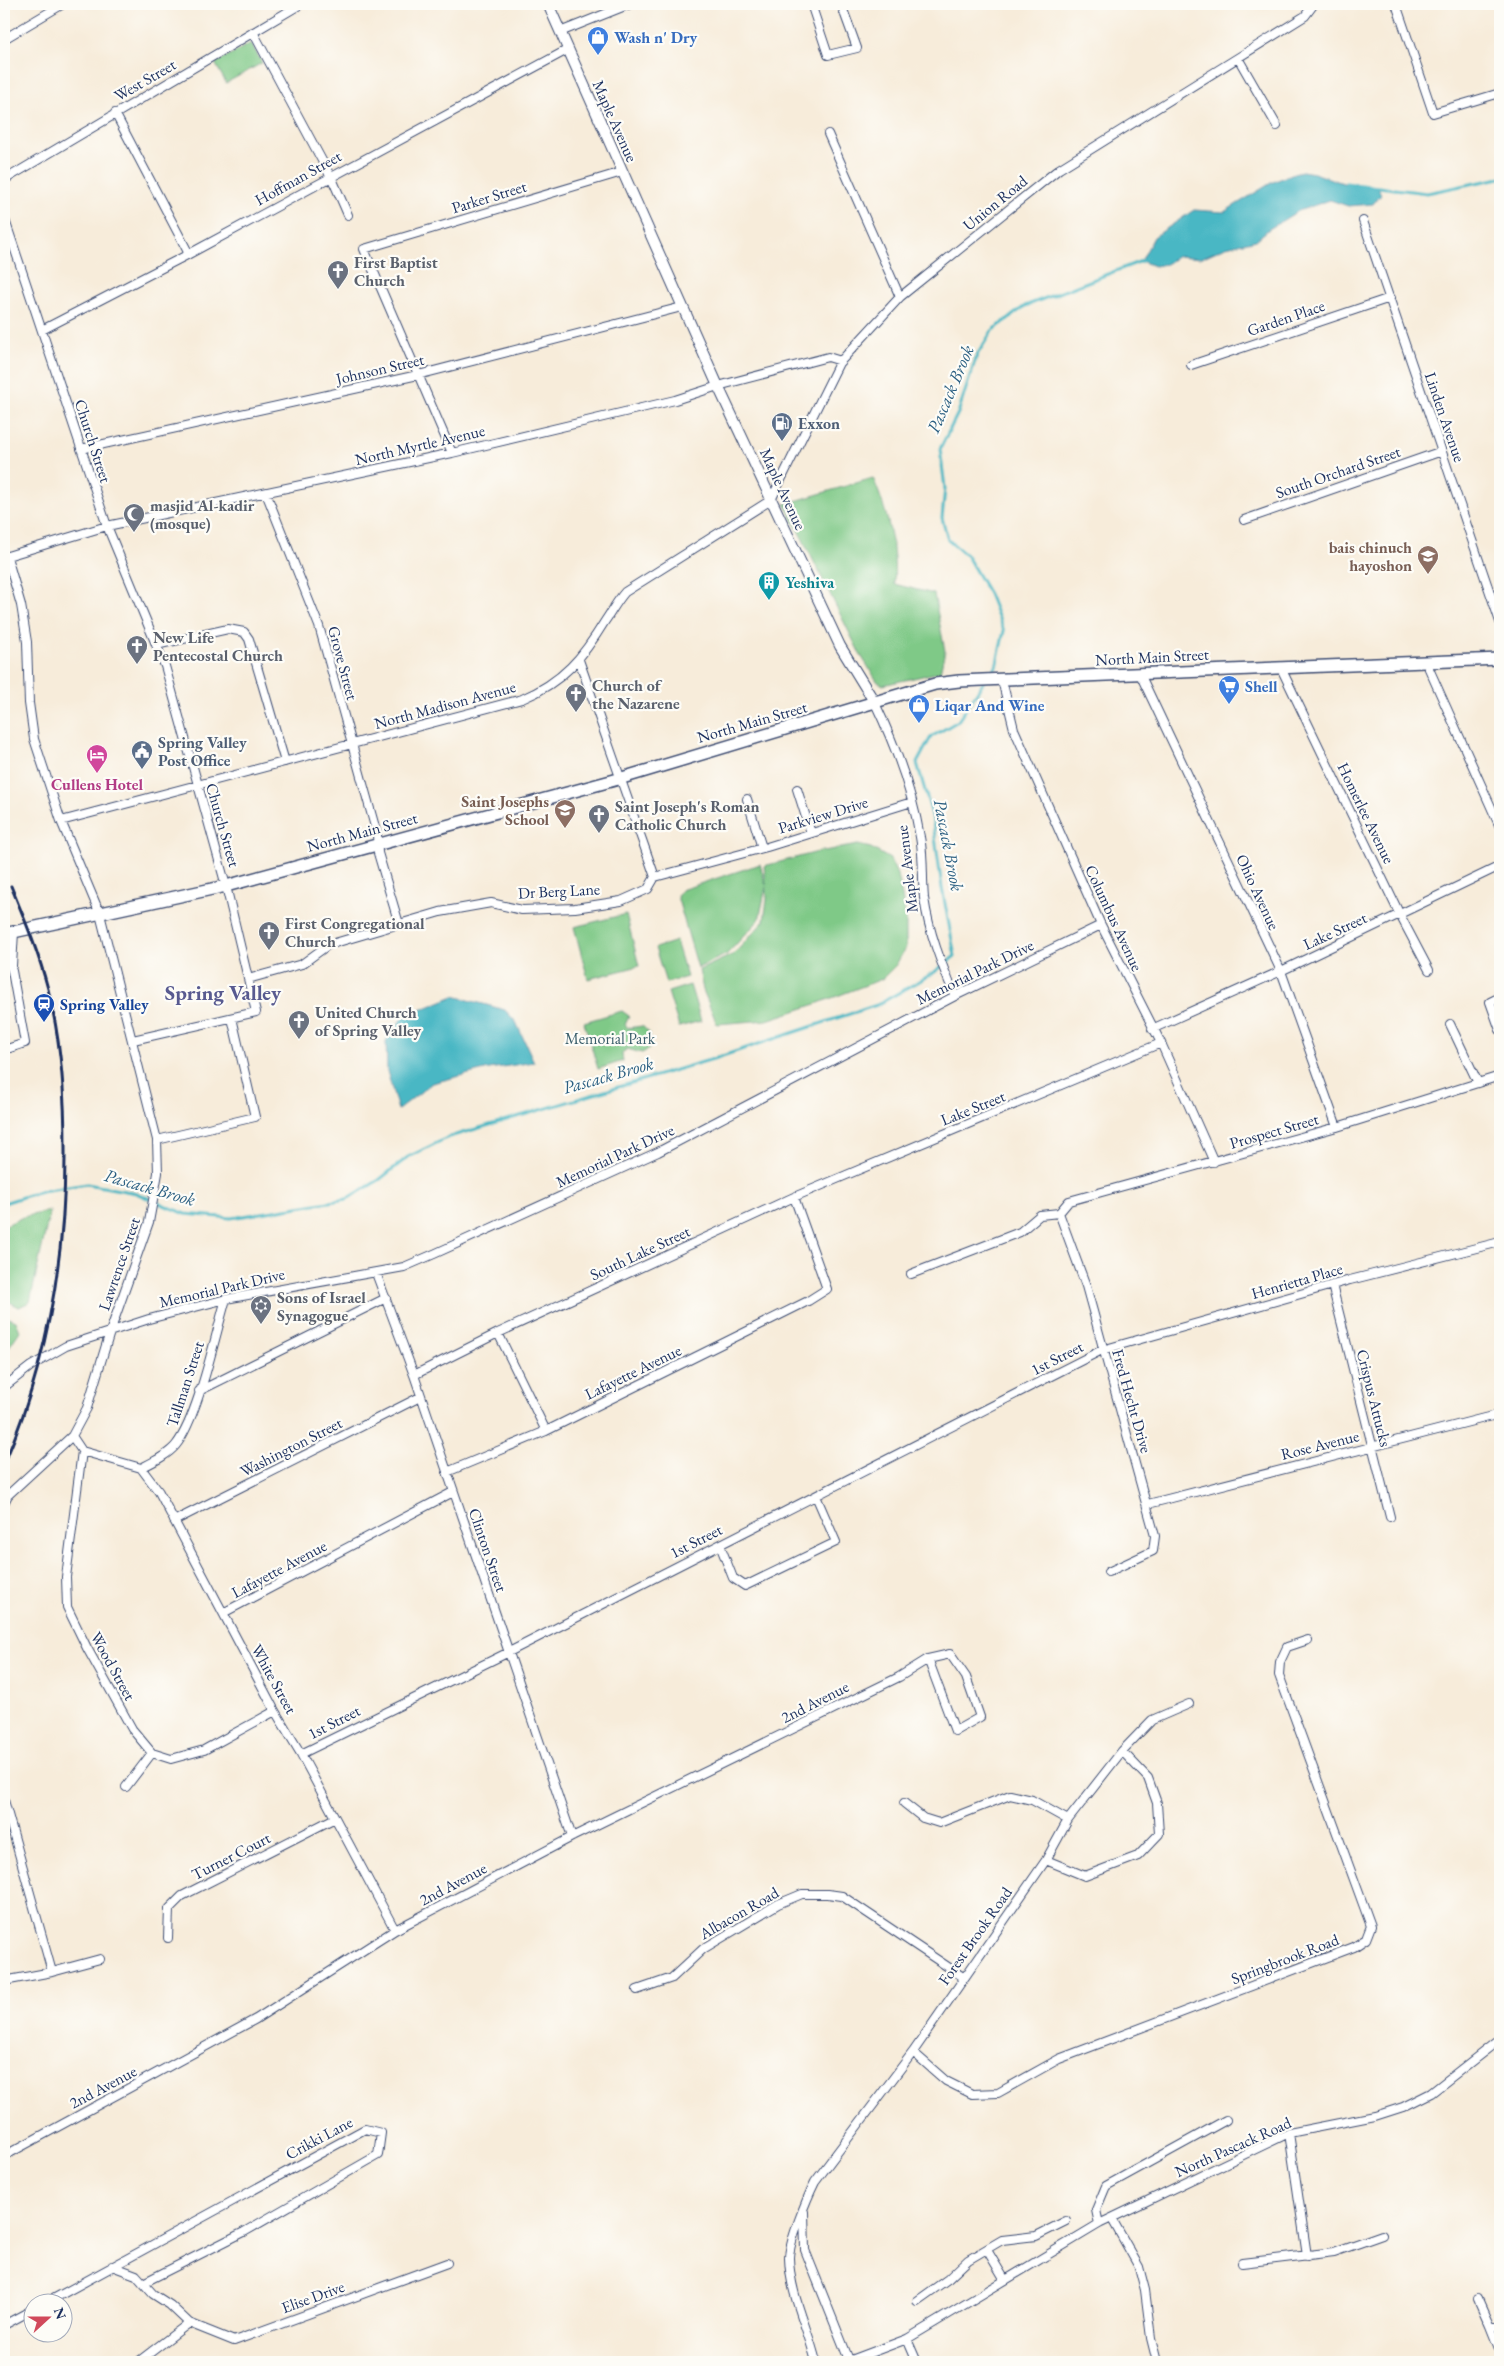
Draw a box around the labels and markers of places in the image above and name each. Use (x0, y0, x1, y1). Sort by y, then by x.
shop icon: Wash n' Dry (586, 25, 610, 56)
place label: Wash n' Dry (614, 27, 698, 48)
place label: First Baptist Church (354, 252, 438, 291)
church icon: First Baptist Church (326, 259, 350, 290)
fuel station icon: Exxon (770, 411, 794, 442)
place label: Exxon (798, 413, 840, 434)
place label: masjid Al-kadir (mosque) (150, 495, 255, 534)
mosque icon: masjid Al-kadir (mosque) (122, 502, 146, 533)
place label: bais chinuch hayoshon (1329, 537, 1412, 576)
school or university icon: bais chinuch hayoshon (1416, 544, 1440, 575)
building icon: Yeshiva (757, 570, 781, 601)
place label: Yeshiva (785, 572, 835, 593)
place label: New Life Pentecostal Church (153, 627, 283, 666)
church icon: New Life Pentecostal Church (125, 634, 149, 665)
supermarket icon: Shell (1217, 674, 1241, 705)
place label: Church of the Nazarene (592, 675, 680, 714)
place label: Shell (1245, 676, 1278, 697)
church icon: Church of the Nazarene (564, 682, 588, 713)
shop icon: Liqar And Wine (907, 693, 931, 724)
place label: Liqar And Wine (935, 695, 1045, 716)
place label: Spring Valley Post Office (158, 732, 247, 771)
public building icon: Spring Valley Post Office (130, 739, 154, 770)
hotel icon: Cullens Hotel (85, 743, 109, 774)
place label: Cullens Hotel (51, 774, 143, 795)
place label: Saint Josephs School (461, 791, 549, 830)
place label: Saint Joseph's Roman Catholic Church (615, 796, 759, 835)
school or university icon: Saint Josephs School (553, 798, 577, 829)
church icon: Saint Joseph's Roman Catholic Church (587, 803, 611, 834)
place label: First Congregational Church (285, 913, 425, 952)
church icon: First Congregational Church (257, 920, 281, 951)
station icon: Spring Valley (32, 992, 56, 1023)
place label: Spring Valley (60, 994, 149, 1015)
place label: United Church of Spring Valley (315, 1002, 422, 1041)
church icon: United Church of Spring Valley (287, 1009, 311, 1040)
place label: Sons of Israel Synagogue (277, 1287, 366, 1326)
synagogue icon: Sons of Israel Synagogue (249, 1294, 273, 1325)

